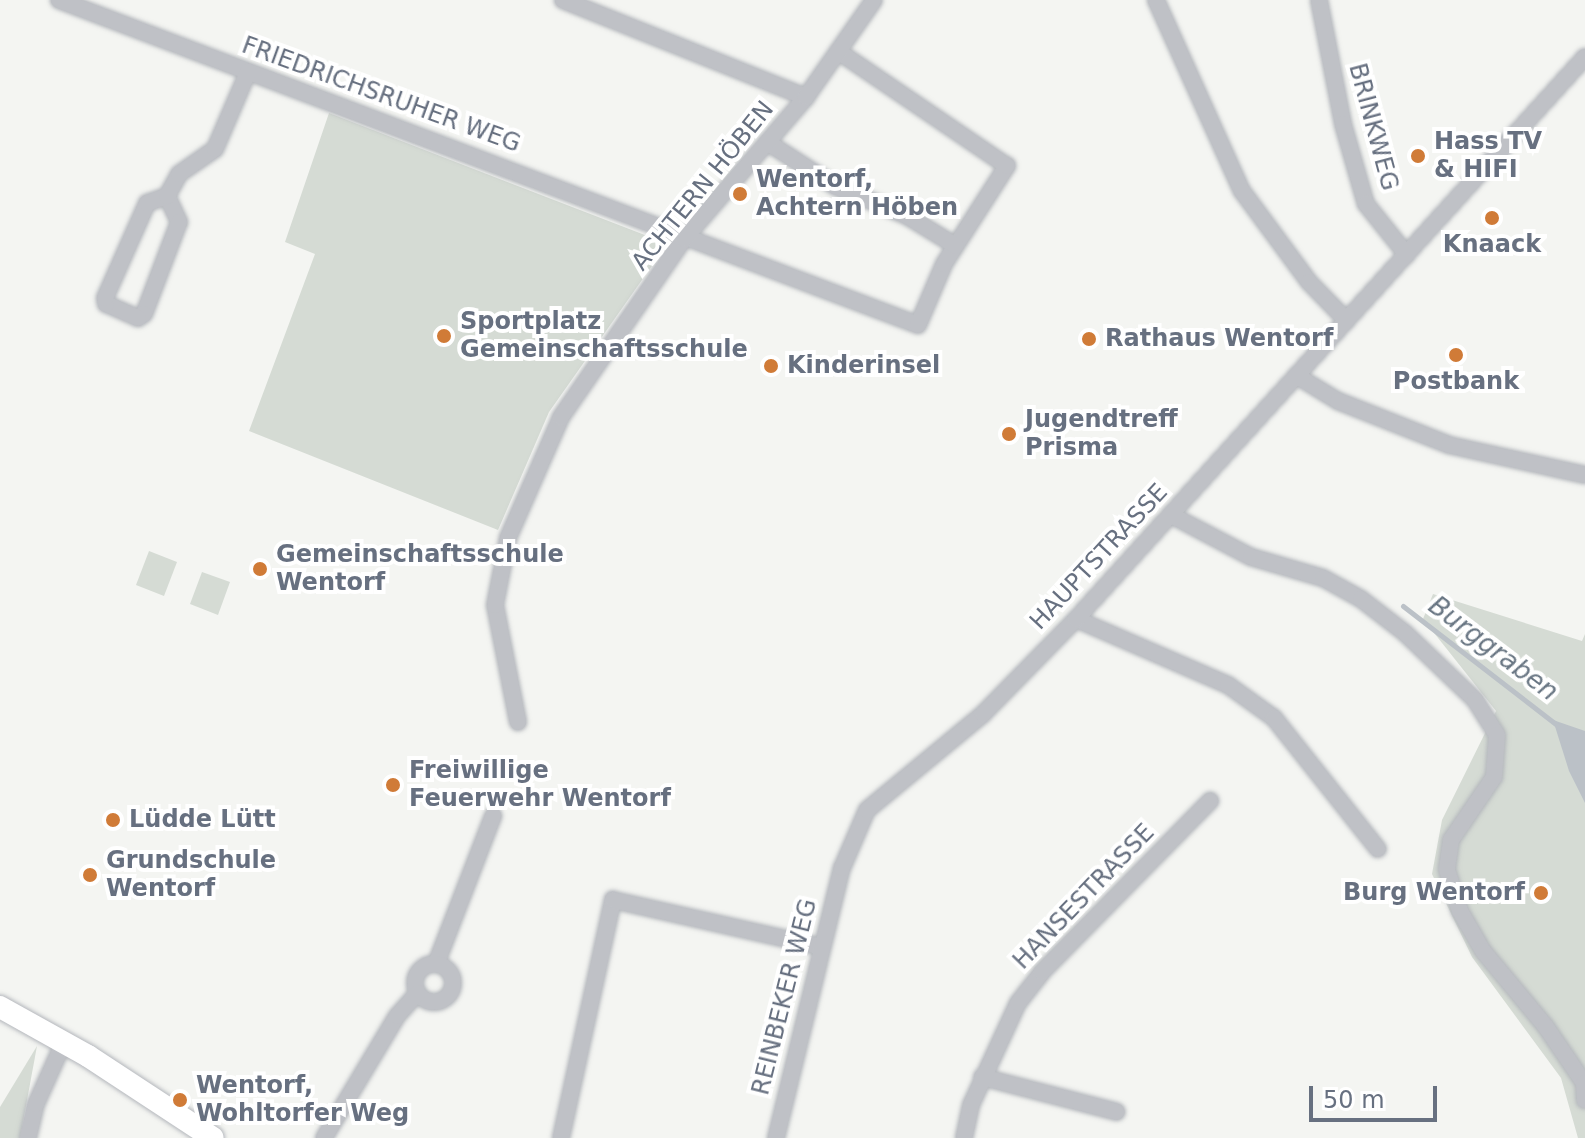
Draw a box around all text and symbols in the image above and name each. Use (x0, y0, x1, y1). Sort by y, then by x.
street label: FRIEDRICHSRUHER WEG (238, 31, 524, 159)
street label: BRINKWEG (1342, 60, 1404, 194)
street label: ACHTERN HÖBEN (626, 96, 780, 276)
place label: Hass TV & HIFI (1434, 128, 1542, 184)
marker: Hass TV & HIFI (1409, 147, 1427, 165)
place label: Wentorf, Achtern Höben (756, 166, 958, 222)
marker: Wentorf, Achtern Höben (731, 185, 749, 203)
marker: Knaack (1483, 209, 1501, 227)
place label: Knaack (1443, 231, 1541, 259)
place label: Sportplatz Gemeinschaftsschule (460, 308, 748, 364)
place label: Rathaus Wentorf (1105, 325, 1333, 353)
marker: Sportplatz Gemeinschaftsschule (435, 327, 453, 345)
marker: Rathaus Wentorf (1080, 330, 1098, 348)
marker: Postbank (1447, 346, 1465, 364)
place label: Kinderinsel (787, 352, 940, 380)
marker: Kinderinsel (762, 357, 780, 375)
place label: Postbank (1393, 368, 1519, 396)
place label: Jugendtreff Prisma (1025, 406, 1178, 462)
marker: Jugendtreff Prisma (1000, 425, 1018, 443)
street label: HAUPTSTRASSE (1024, 478, 1174, 636)
place label: Gemeinschaftsschule Wentorf (276, 541, 564, 597)
marker: Gemeinschaftsschule Wentorf (251, 560, 269, 578)
water label: Burggraben (1422, 590, 1564, 708)
place label: Freiwillige Feuerwehr Wentorf (409, 757, 671, 813)
marker: Freiwillige Feuerwehr Wentorf (384, 776, 402, 794)
place label: Lüdde Lütt (129, 806, 276, 834)
marker: Lüdde Lütt (104, 811, 122, 829)
street label: HANSESTRASSE (1007, 818, 1161, 976)
place label: Grundschule Wentorf (106, 847, 276, 903)
marker: Grundschule Wentorf (81, 866, 99, 884)
place label: Burg Wentorf (1343, 879, 1525, 907)
marker: Burg Wentorf (1532, 884, 1550, 902)
street label: REINBEKER WEG (747, 896, 823, 1098)
scale bar (1313, 1070, 1441, 1120)
place label: Wentorf, Wohltorfer Weg (196, 1072, 409, 1128)
text: 50 m (1323, 1086, 1385, 1114)
marker: Wentorf, Wohltorfer Weg (171, 1091, 189, 1109)

